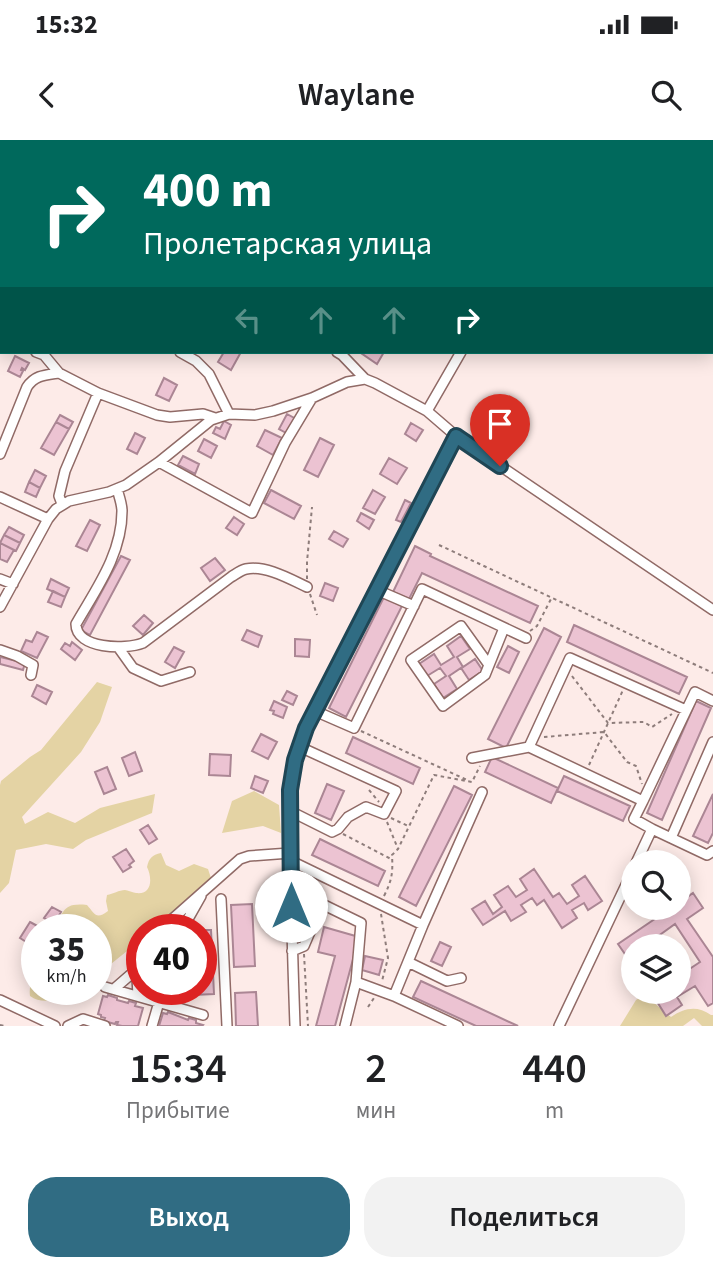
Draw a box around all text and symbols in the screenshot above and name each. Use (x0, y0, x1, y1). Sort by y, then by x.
text: 15:32 (35, 6, 98, 43)
text: Waylane (298, 72, 415, 118)
icon: back (28, 76, 66, 114)
icon: search (647, 76, 685, 114)
text: 400 m (143, 156, 272, 226)
icon: right (28, 168, 119, 259)
text: Пролетарская улица (143, 221, 432, 267)
icon: left (229, 301, 267, 339)
icon: ahead (302, 301, 340, 339)
icon: ahead (375, 301, 413, 339)
icon: right (448, 301, 486, 339)
pin (470, 394, 530, 466)
icon: arrive (481, 405, 519, 443)
map controls (621, 850, 691, 1004)
button: search (621, 850, 691, 920)
position arrow (254, 869, 328, 943)
speed limit sign: 40 (126, 914, 217, 1005)
text: 35 (48, 925, 85, 975)
button: layers (621, 934, 691, 1004)
text: km/h (47, 964, 86, 989)
text: 15:34 (129, 1039, 227, 1099)
text: 2 (365, 1039, 387, 1099)
text: 440 (522, 1039, 587, 1099)
text: Прибытие (126, 1094, 230, 1127)
text: мин (356, 1094, 396, 1127)
text: m (545, 1094, 564, 1127)
button: Выход (28, 1177, 350, 1257)
button: Поделиться (364, 1177, 685, 1257)

